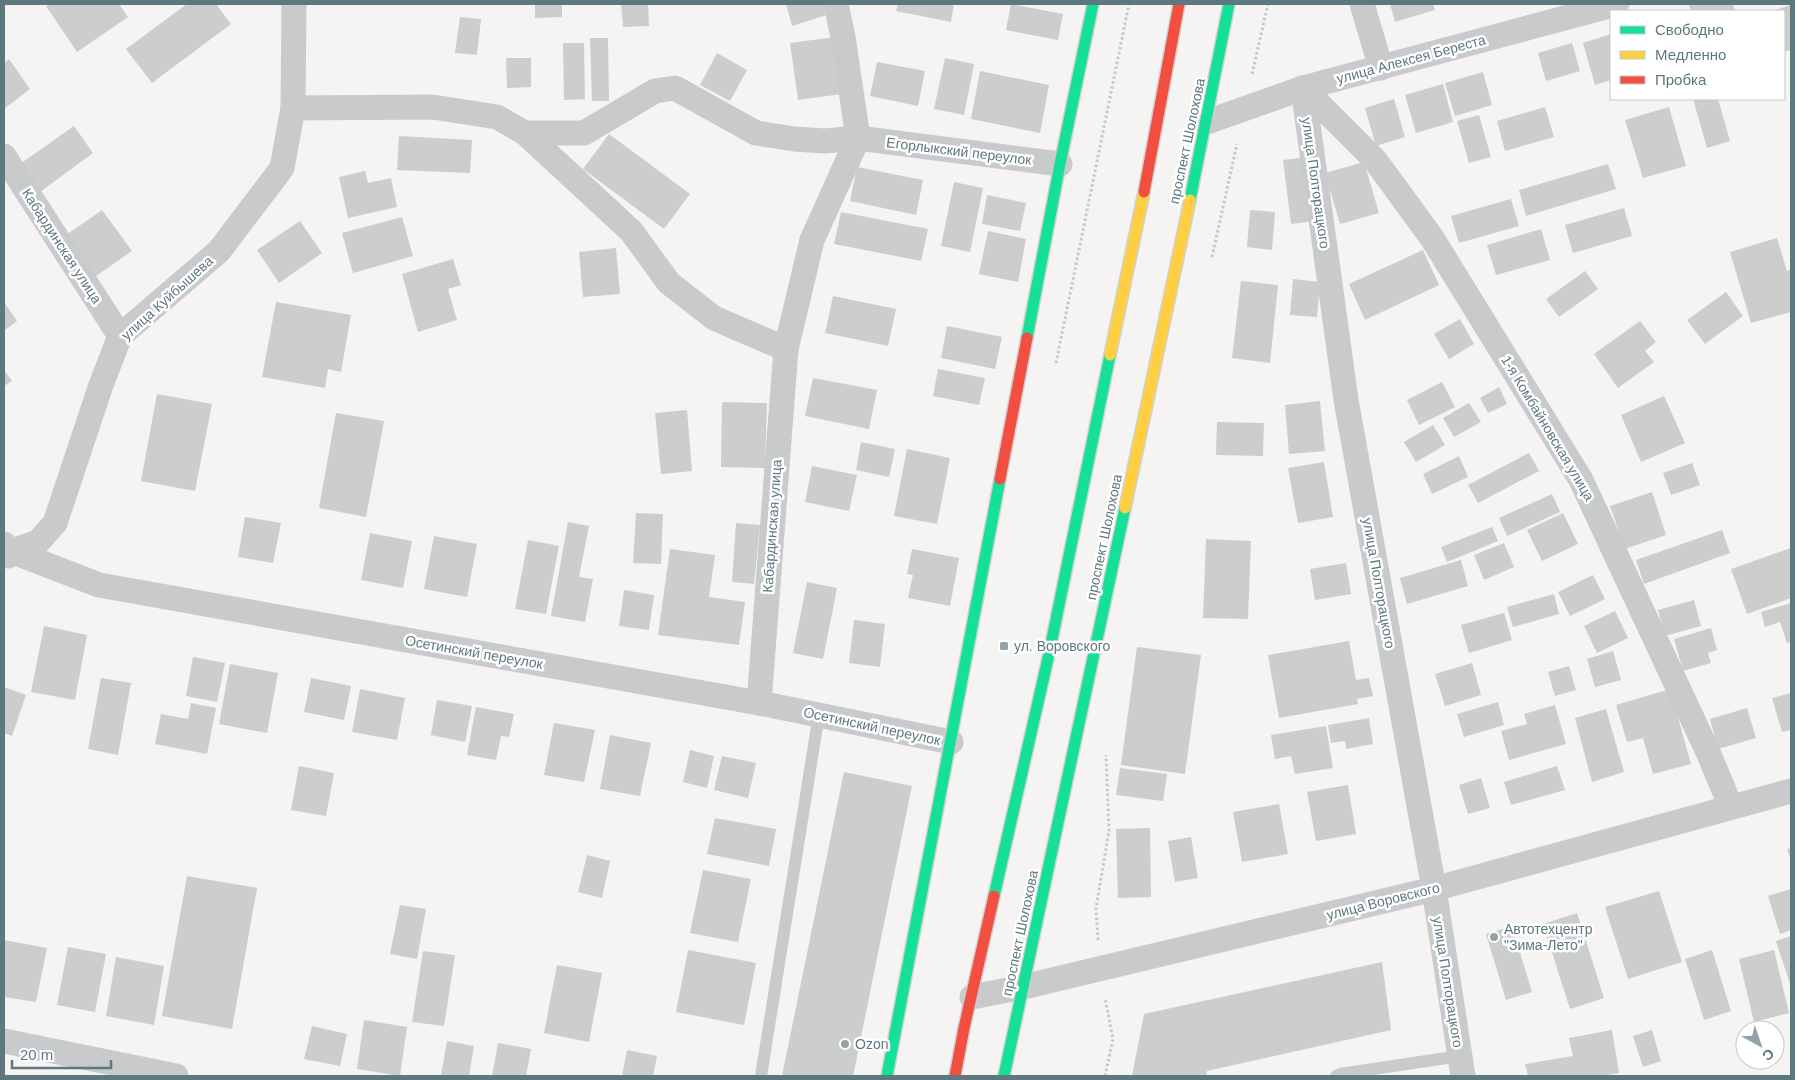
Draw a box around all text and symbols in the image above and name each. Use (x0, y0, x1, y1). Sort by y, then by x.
legend (1610, 10, 1785, 100)
text: Свободно (1655, 21, 1724, 38)
street label: улица Алексея Береста (1335, 31, 1488, 87)
text: Медленно (1655, 46, 1726, 63)
text: Пробка (1655, 71, 1707, 88)
street label: проспект Шолохова (1166, 77, 1208, 205)
street label: улица Полторацкого (1299, 116, 1333, 250)
street label: Егорлыкский переулок (886, 134, 1033, 168)
street label: Кабардинская улица (19, 186, 105, 307)
street label: улица Куйбышева (118, 253, 216, 343)
street label: 1-я Комбайновская улица (1498, 352, 1598, 504)
street label: Кабардинская улица (759, 459, 785, 593)
street label: проспект Шолохова (1083, 473, 1125, 601)
street label: улица Полторацкого (1360, 516, 1398, 650)
street label: Осетинский переулок (404, 632, 545, 672)
place label: ул. Воровского (1014, 638, 1110, 654)
marker: ул. Воровского (998, 640, 1010, 652)
street label: Осетинский переулок (802, 704, 943, 749)
street label: проспект Шолохова (999, 869, 1041, 997)
street label: улица Воровского (1325, 879, 1441, 923)
street label: улица Полторацкого (1430, 915, 1466, 1049)
place label: Автотехцентр "Зима-Лето" (1504, 921, 1593, 953)
marker: Автотехцентр "Зима-Лето" (1488, 931, 1500, 943)
north arrow (1735, 1020, 1785, 1070)
place label: Ozon (855, 1036, 888, 1052)
scale bar (12, 1038, 111, 1070)
marker: Ozon (839, 1038, 851, 1050)
text: 20 m (20, 1046, 53, 1063)
text: С (1759, 1046, 1777, 1064)

